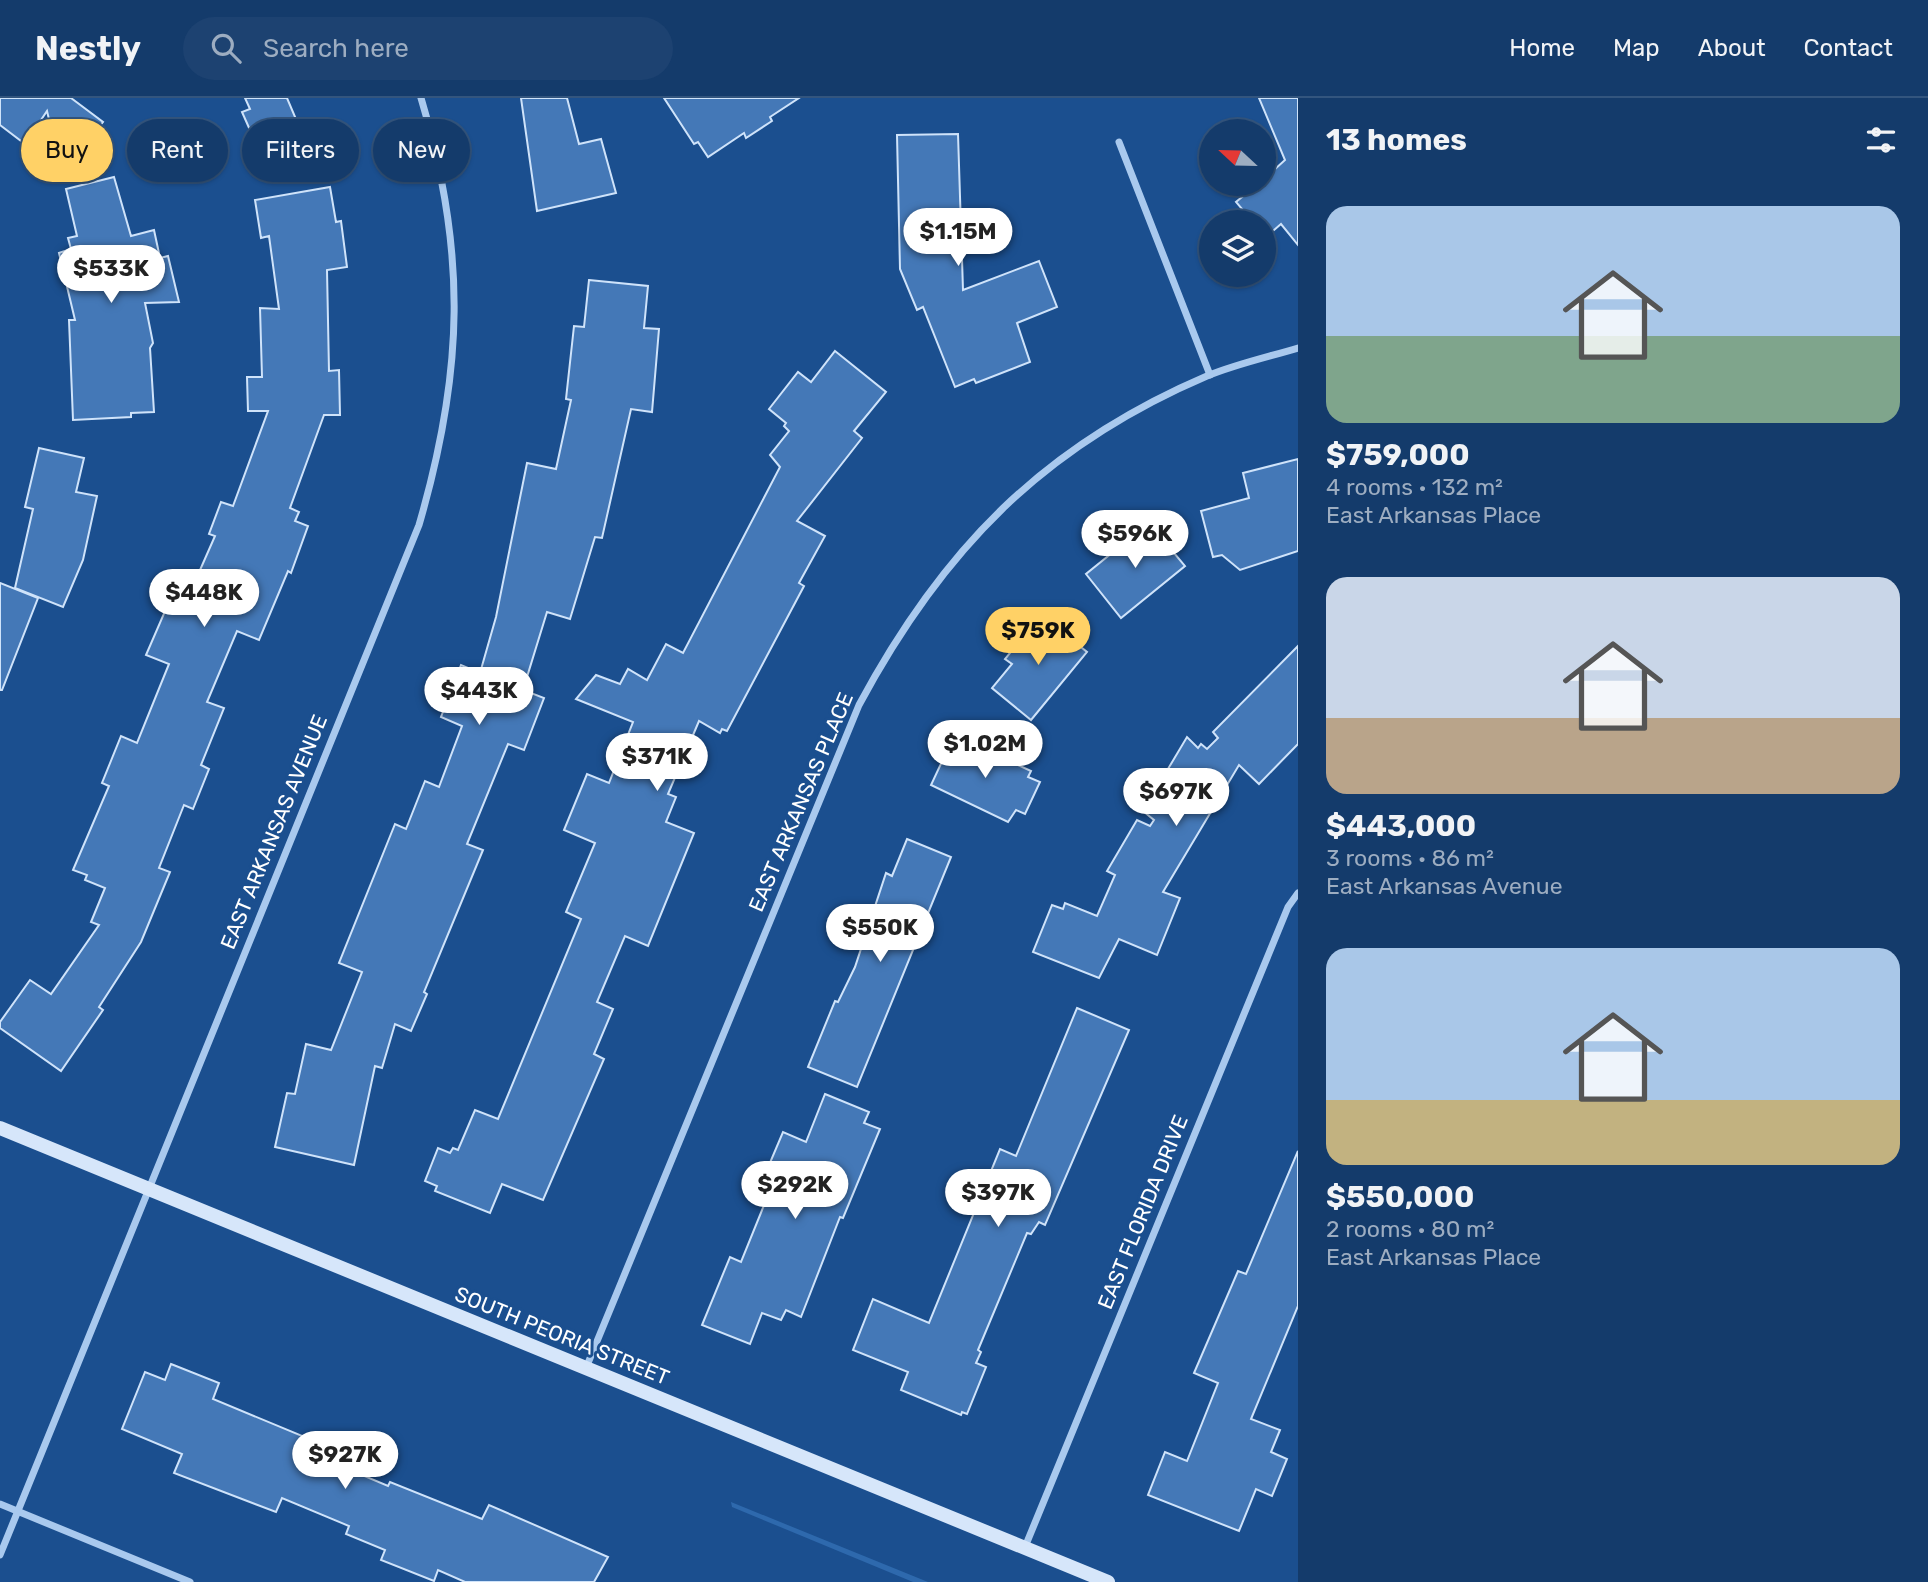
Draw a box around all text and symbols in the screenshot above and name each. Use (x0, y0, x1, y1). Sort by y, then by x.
search box (183, 17, 673, 80)
text: Nestly (35, 29, 141, 68)
icon: search (207, 29, 245, 67)
text: Search here (263, 33, 409, 64)
text: Home (1509, 34, 1575, 62)
text: Map (1613, 34, 1660, 62)
text: About (1698, 34, 1766, 62)
text: Contact (1804, 34, 1893, 62)
chip: Buy (21, 119, 113, 182)
chip: Rent (127, 119, 228, 182)
chip: Filters (242, 119, 359, 182)
chip: New (373, 119, 470, 182)
north arrow (1199, 119, 1276, 196)
map controls (1199, 119, 1276, 287)
icon: filters (1862, 121, 1900, 159)
text: 13 homes (1326, 122, 1467, 158)
pin: $1.15M (901, 208, 1015, 268)
button: layers (1199, 210, 1276, 287)
text: $1.15M (919, 217, 997, 245)
pin: $533K (62, 246, 160, 305)
icon: home (1550, 252, 1676, 378)
text: $533K (73, 254, 149, 282)
text: $759,000 (1326, 437, 1470, 473)
text: 4 rooms · 132 m² (1326, 473, 1503, 501)
text: East Arkansas Place (1326, 501, 1541, 529)
pin: $596K (1086, 510, 1184, 570)
text: $596K (1097, 519, 1173, 547)
pin: $448K (155, 570, 253, 629)
text: $448K (165, 578, 243, 606)
pin: $759K (989, 608, 1087, 667)
text: $759K (1001, 616, 1075, 644)
icon: home (1550, 623, 1676, 749)
pin: $443K (430, 668, 528, 727)
text: $443K (440, 676, 518, 704)
street label: EAST ARKANSAS PLACE (743, 689, 858, 915)
street label: EAST ARKANSAS AVENUE (215, 711, 332, 953)
pin: $1.02M (928, 720, 1042, 780)
text: $1.02M (944, 729, 1026, 757)
pin: $371K (608, 734, 706, 793)
text: $371K (622, 742, 692, 770)
pin: $697K (1127, 768, 1225, 828)
text: $697K (1139, 777, 1213, 805)
text: $443,000 (1326, 808, 1476, 844)
text: 3 rooms · 86 m² (1326, 844, 1494, 872)
text: East Arkansas Avenue (1326, 872, 1563, 900)
pin: $550K (831, 904, 929, 964)
text: $550K (842, 913, 918, 941)
icon: home (1550, 994, 1676, 1120)
street label: EAST FLORIDA DRIVE (1092, 1111, 1193, 1313)
pin: $292K (746, 1162, 844, 1221)
text: $292K (757, 1170, 833, 1198)
pin: $397K (949, 1170, 1047, 1229)
text: $397K (961, 1178, 1035, 1206)
text: $550,000 (1326, 1179, 1474, 1215)
text: 2 rooms · 80 m² (1326, 1215, 1494, 1243)
text: East Arkansas Place (1326, 1243, 1541, 1271)
street label: SOUTH PEORIA STREET (451, 1281, 673, 1390)
pin: $927K (296, 1432, 394, 1491)
text: $927K (308, 1440, 382, 1468)

